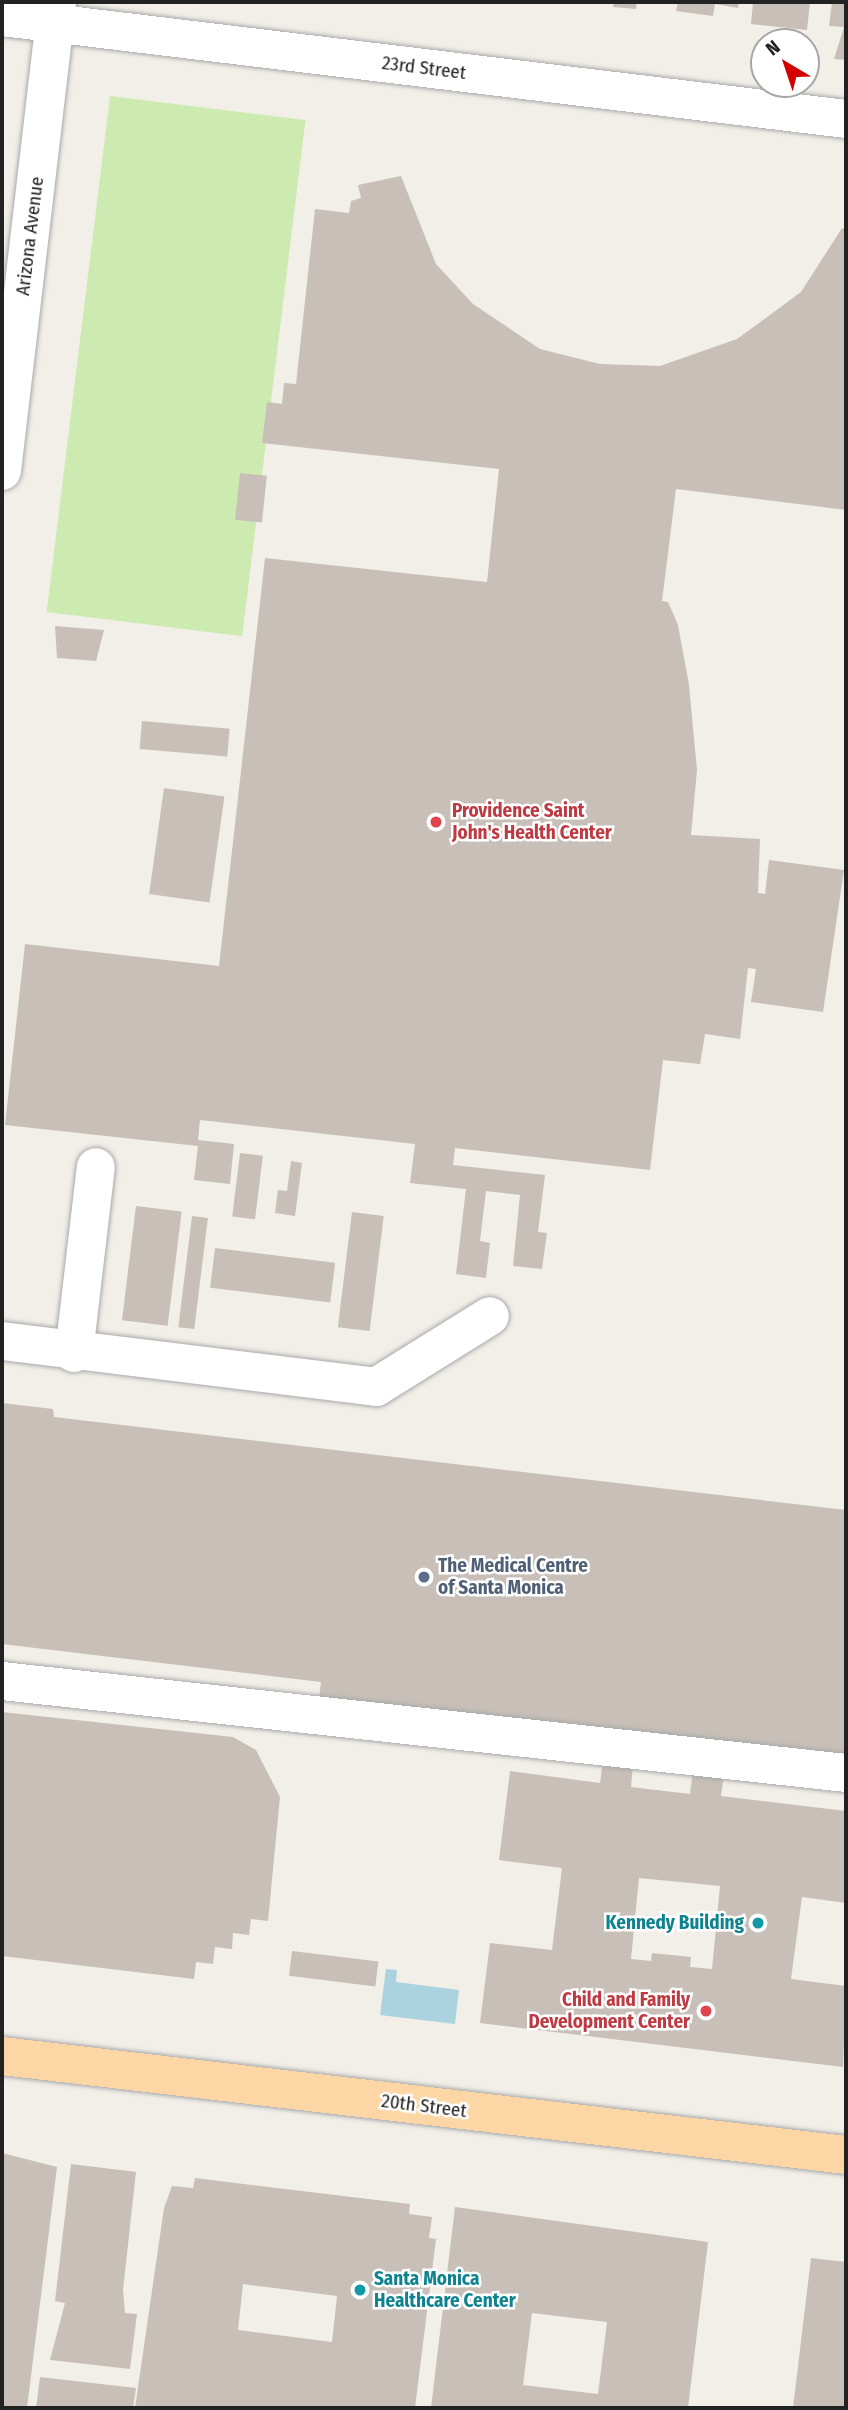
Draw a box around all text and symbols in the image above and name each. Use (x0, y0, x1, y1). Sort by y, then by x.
north arrow (750, 28, 820, 98)
text: N (761, 35, 784, 60)
street label: 23rd Street (381, 52, 467, 84)
street label: Arizona Avenue (11, 175, 49, 297)
place label: Providence Saint John's Health Center (452, 800, 612, 844)
marker: Providence Saint John's Health Center (426, 812, 446, 832)
place label: The Medical Centre of Santa Monica (438, 1555, 588, 1599)
marker: The Medical Centre of Santa Monica (416, 1569, 432, 1585)
place label: Kennedy Building (606, 1912, 744, 1934)
marker: Kennedy Building (750, 1915, 766, 1931)
place label: Child and Family Development Center (528, 1989, 690, 2033)
marker: Child and Family Development Center (696, 2001, 716, 2021)
street label: 20th Street (380, 2089, 468, 2123)
place label: Santa Monica Healthcare Center (374, 2268, 516, 2312)
marker: Santa Monica Healthcare Center (352, 2282, 368, 2298)

